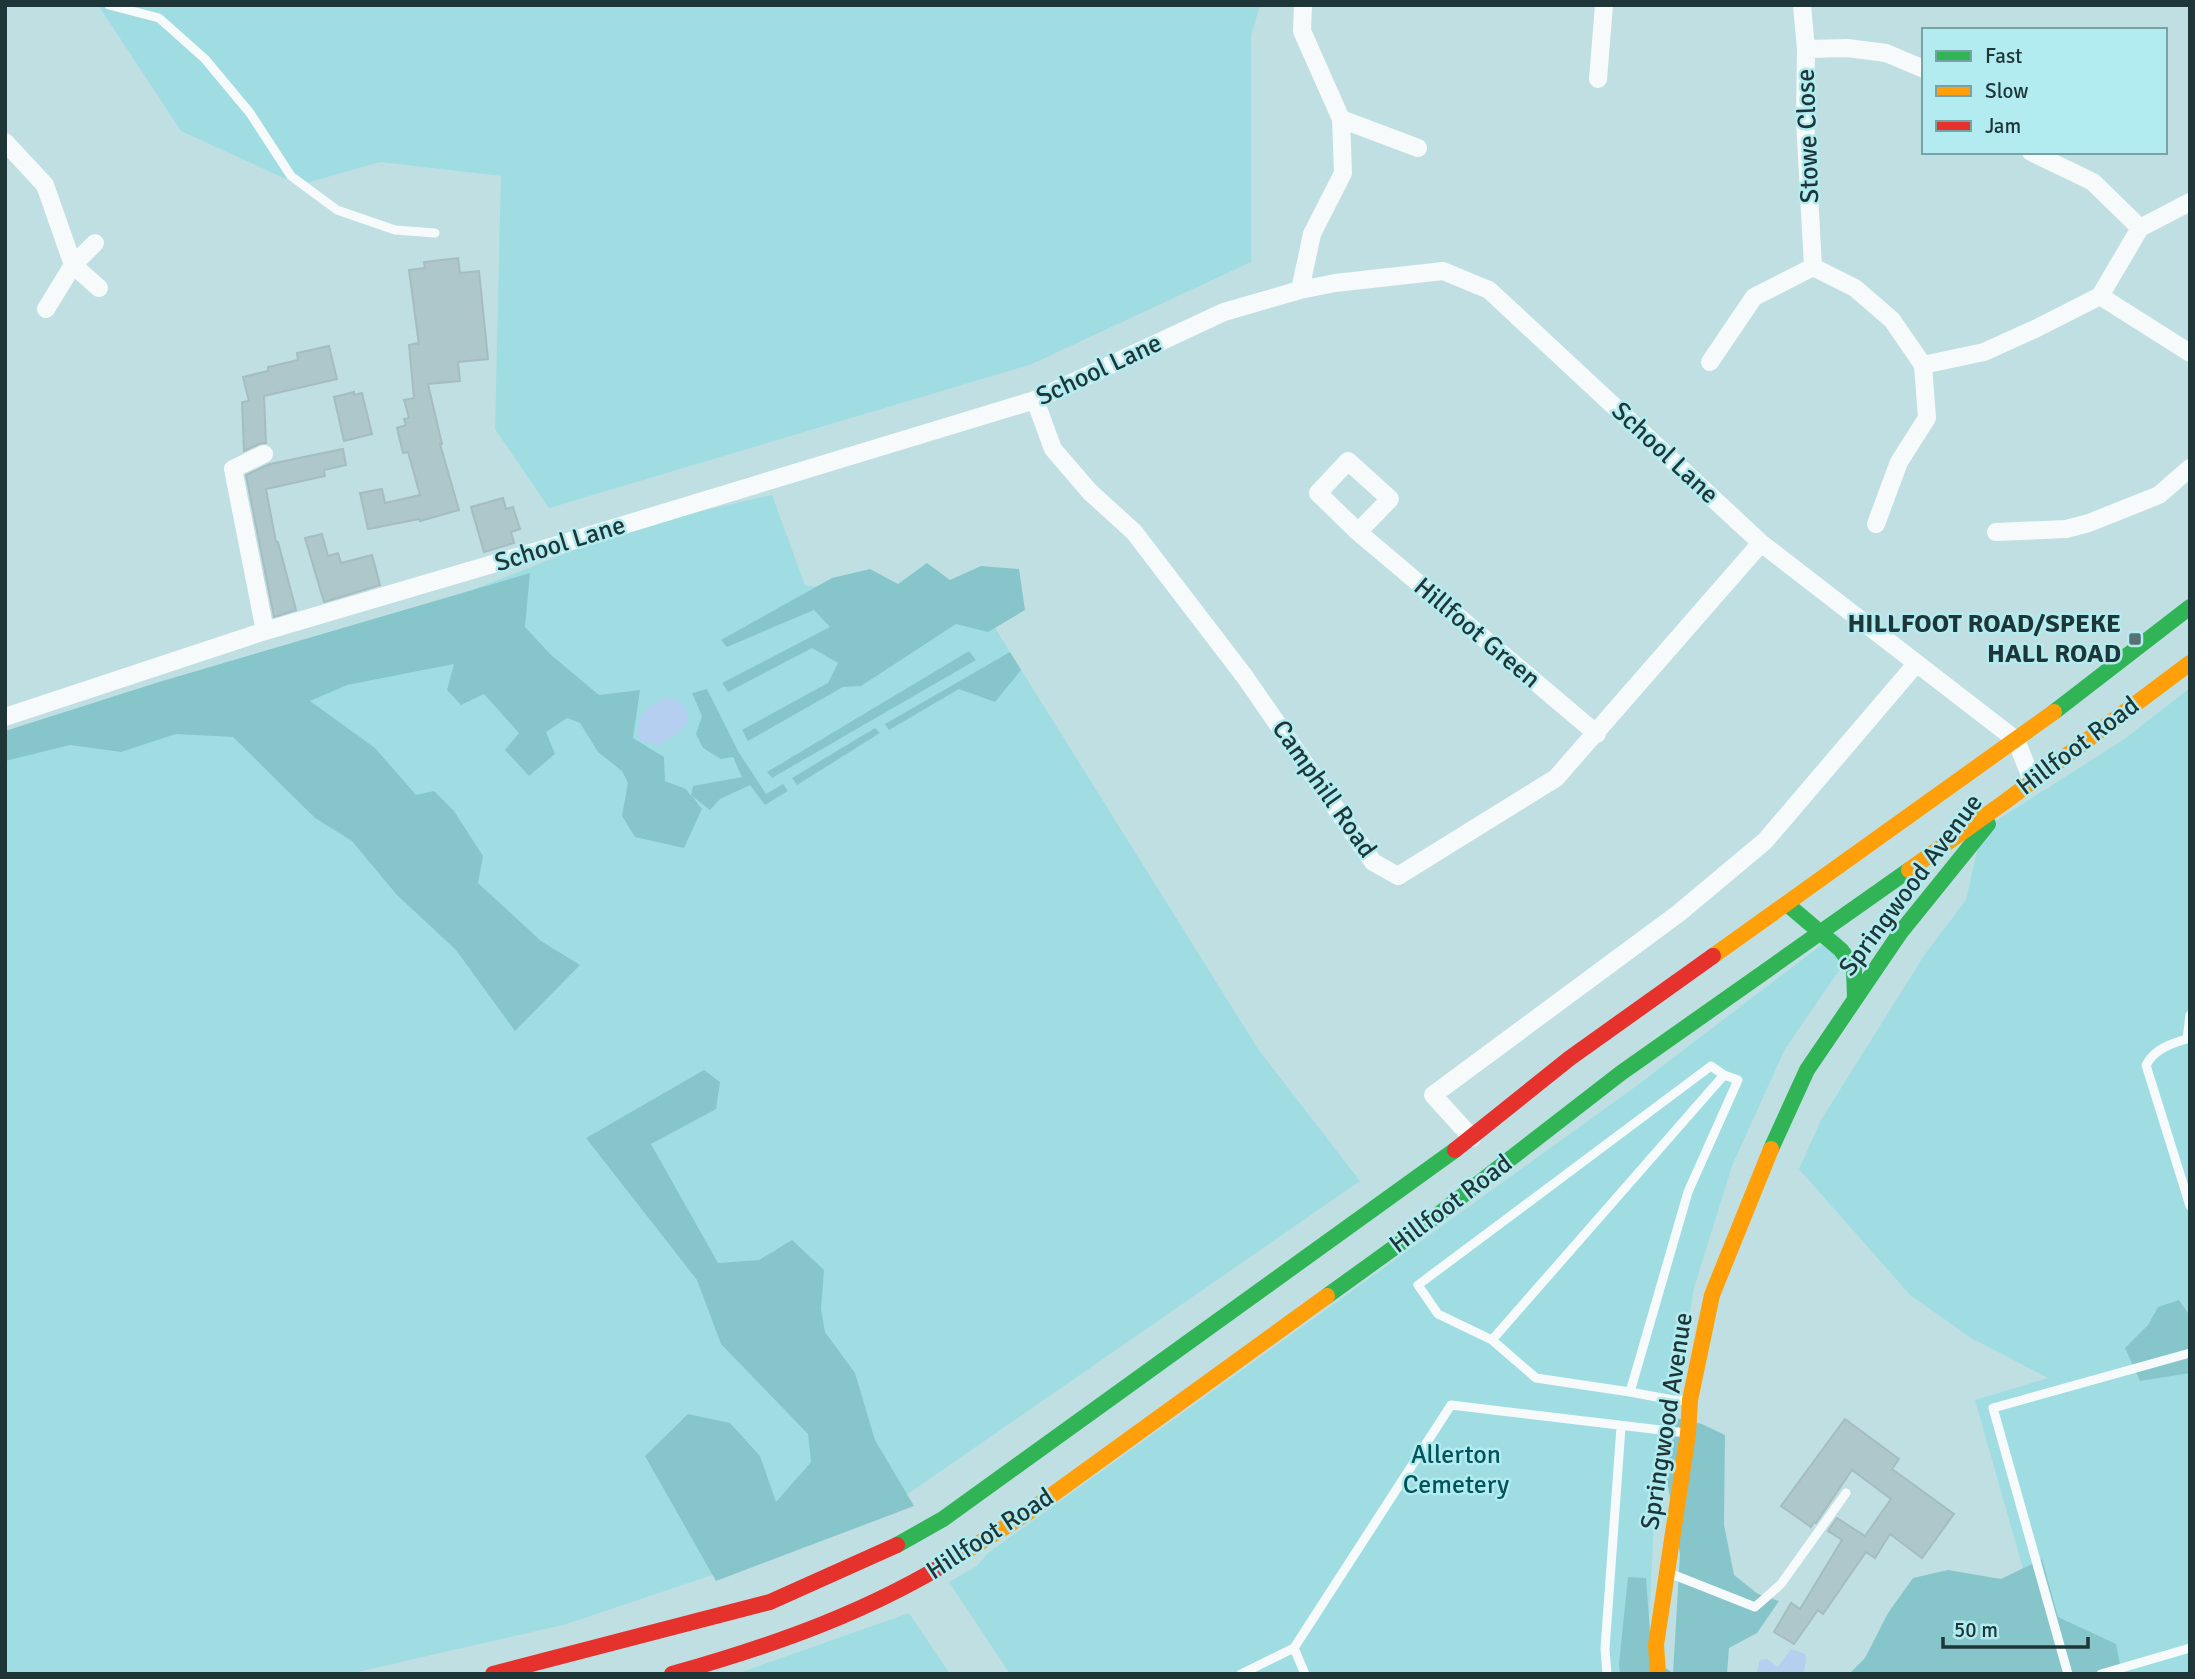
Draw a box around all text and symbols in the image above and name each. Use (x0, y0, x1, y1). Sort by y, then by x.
legend (1922, 28, 2167, 154)
text: Fast (1985, 43, 2022, 69)
street label: Stowe Close (1790, 68, 1826, 204)
text: Slow (1985, 78, 2029, 104)
text: Jam (1985, 113, 2021, 139)
street label: School Lane (1031, 327, 1167, 413)
street label: School Lane (1605, 395, 1725, 511)
street label: School Lane (491, 509, 629, 579)
street label: Hillfoot Green (1407, 571, 1547, 695)
place label: HILLFOOT ROAD/SPEKE HALL ROAD (1847, 608, 2121, 670)
marker: HILLFOOT ROAD/SPEKE HALL ROAD (2127, 631, 2143, 647)
street label: Hillfoot Road (2010, 690, 2146, 802)
street label: Camphill Road (1265, 714, 1383, 864)
street label: Springwood Avenue (1832, 788, 1990, 982)
street label: Hillfoot Road (1383, 1148, 1519, 1260)
street label: Springwood Avenue (1634, 1310, 1700, 1532)
park label: Allerton Cemetery (1403, 1439, 1509, 1501)
street label: Hillfoot Road (920, 1481, 1060, 1587)
scale bar (1943, 1606, 2088, 1650)
text: 50 m (1954, 1617, 1998, 1643)

